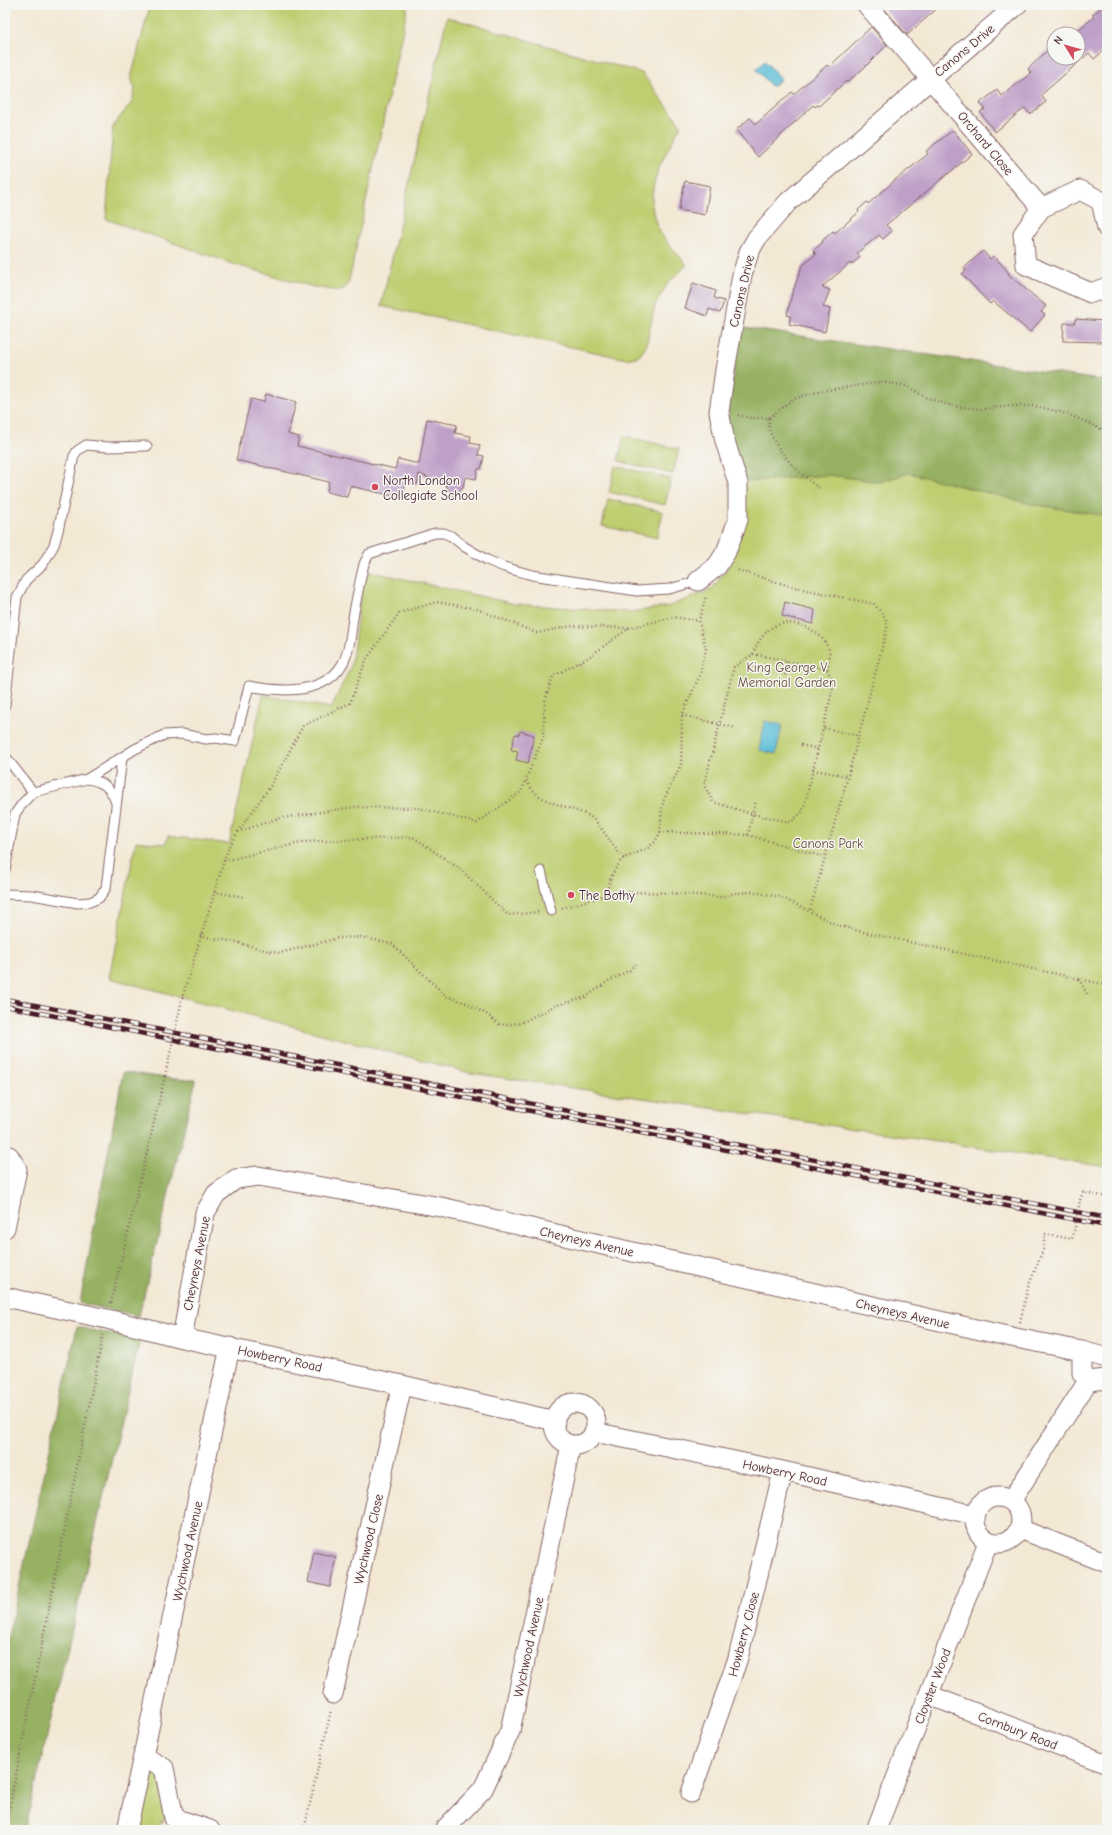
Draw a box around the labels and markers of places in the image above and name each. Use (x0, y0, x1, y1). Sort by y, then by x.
place label: North London Collegiate School (383, 473, 478, 503)
marker: North London Collegiate School (370, 482, 380, 492)
place label: The Bothy (579, 888, 635, 903)
marker: The Bothy (566, 890, 576, 900)

